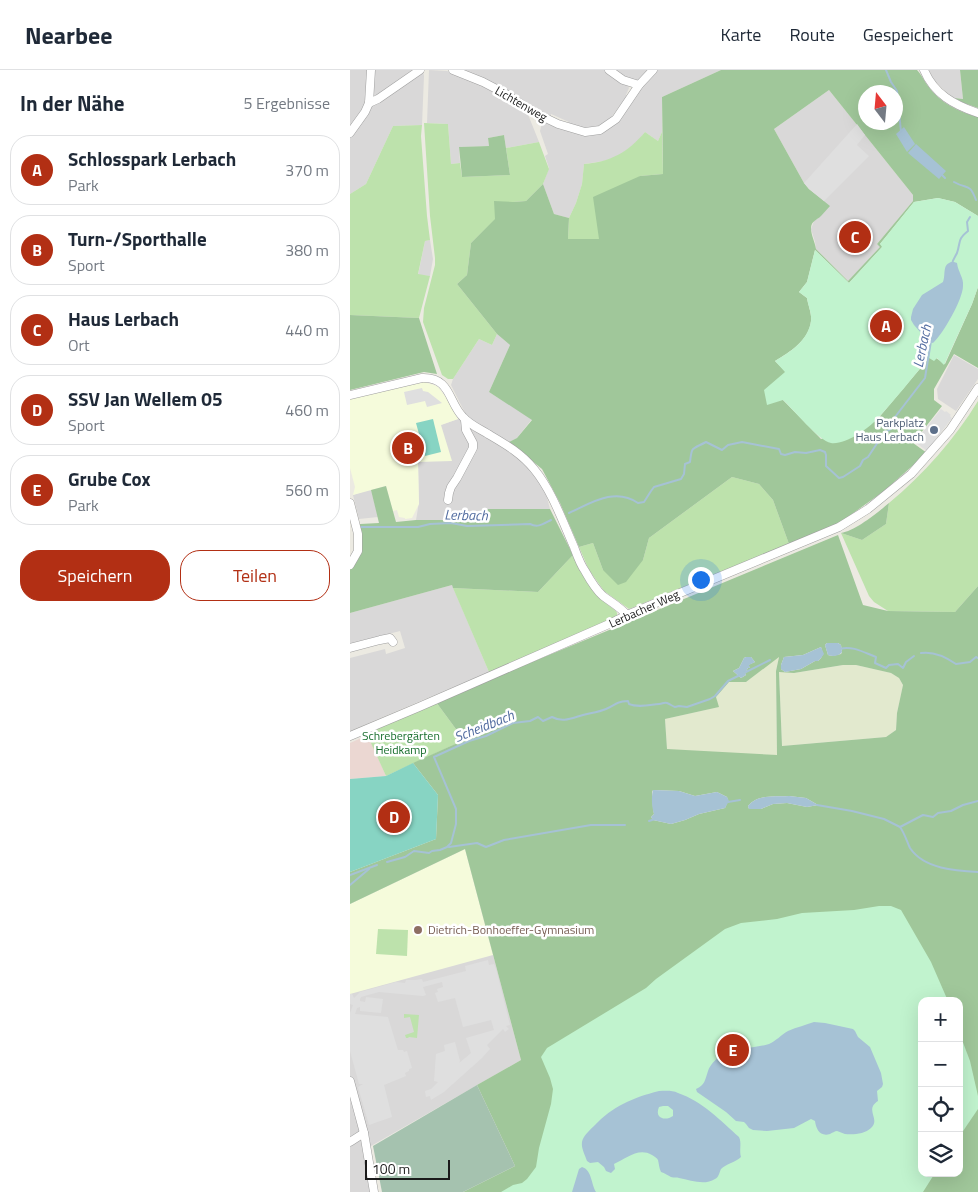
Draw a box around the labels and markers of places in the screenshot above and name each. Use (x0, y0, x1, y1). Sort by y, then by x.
pin: C (839, 218, 871, 256)
pin: A (870, 307, 902, 345)
place label: Parkplatz Haus Lerbach (855, 413, 924, 446)
marker: Parkplatz Haus Lerbach (928, 424, 940, 436)
pin: B (392, 429, 424, 467)
pin: D (378, 798, 410, 836)
place label: Dietrich-Bonhoeffer-Gymnasium (428, 920, 594, 939)
marker: Dietrich-Bonhoeffer-Gymnasium (412, 924, 424, 936)
pin: E (717, 1031, 749, 1069)

